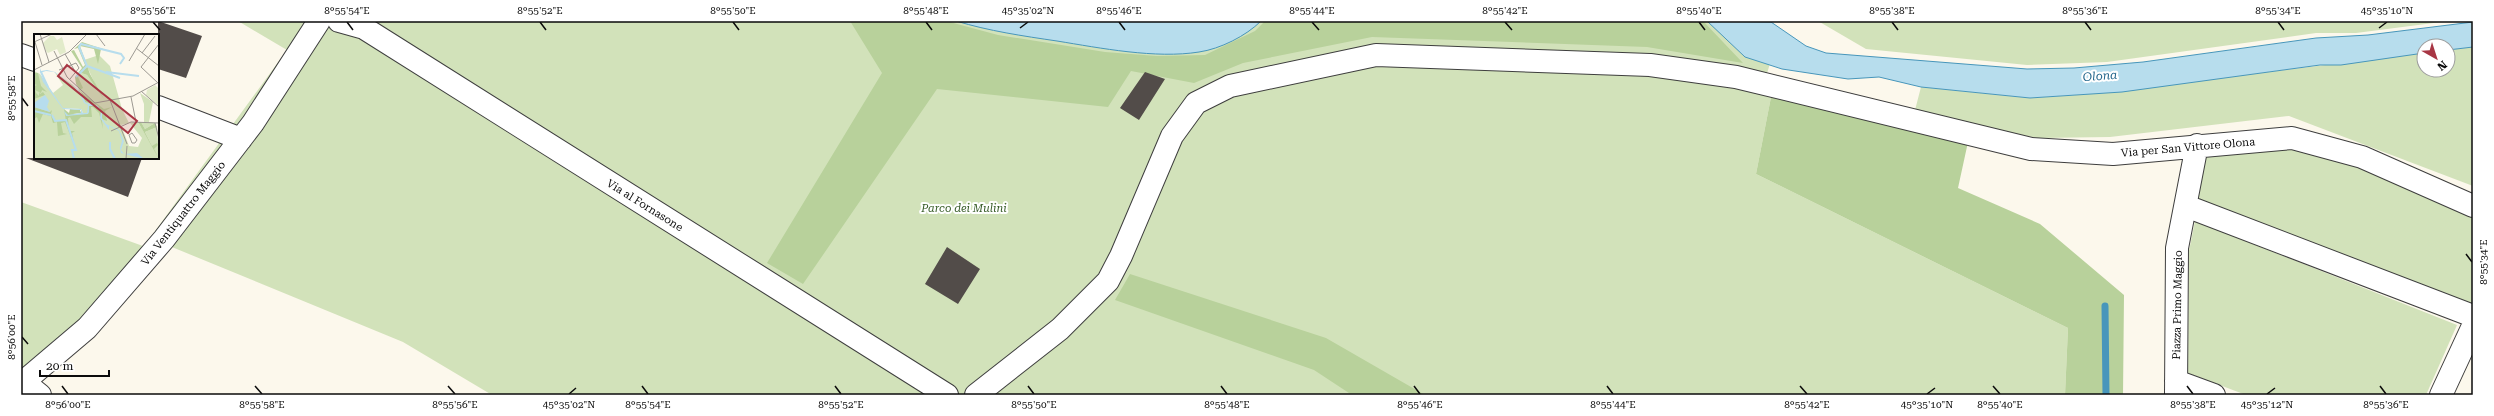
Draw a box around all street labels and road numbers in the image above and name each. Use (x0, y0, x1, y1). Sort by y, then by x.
street label: Via per San Vittore Olona (2120, 135, 2256, 160)
street label: Via Ventiquattro Maggio (139, 158, 228, 268)
street label: Via al Fornasone (604, 177, 685, 234)
street label: Piazza Primo Maggio (2170, 250, 2185, 360)

